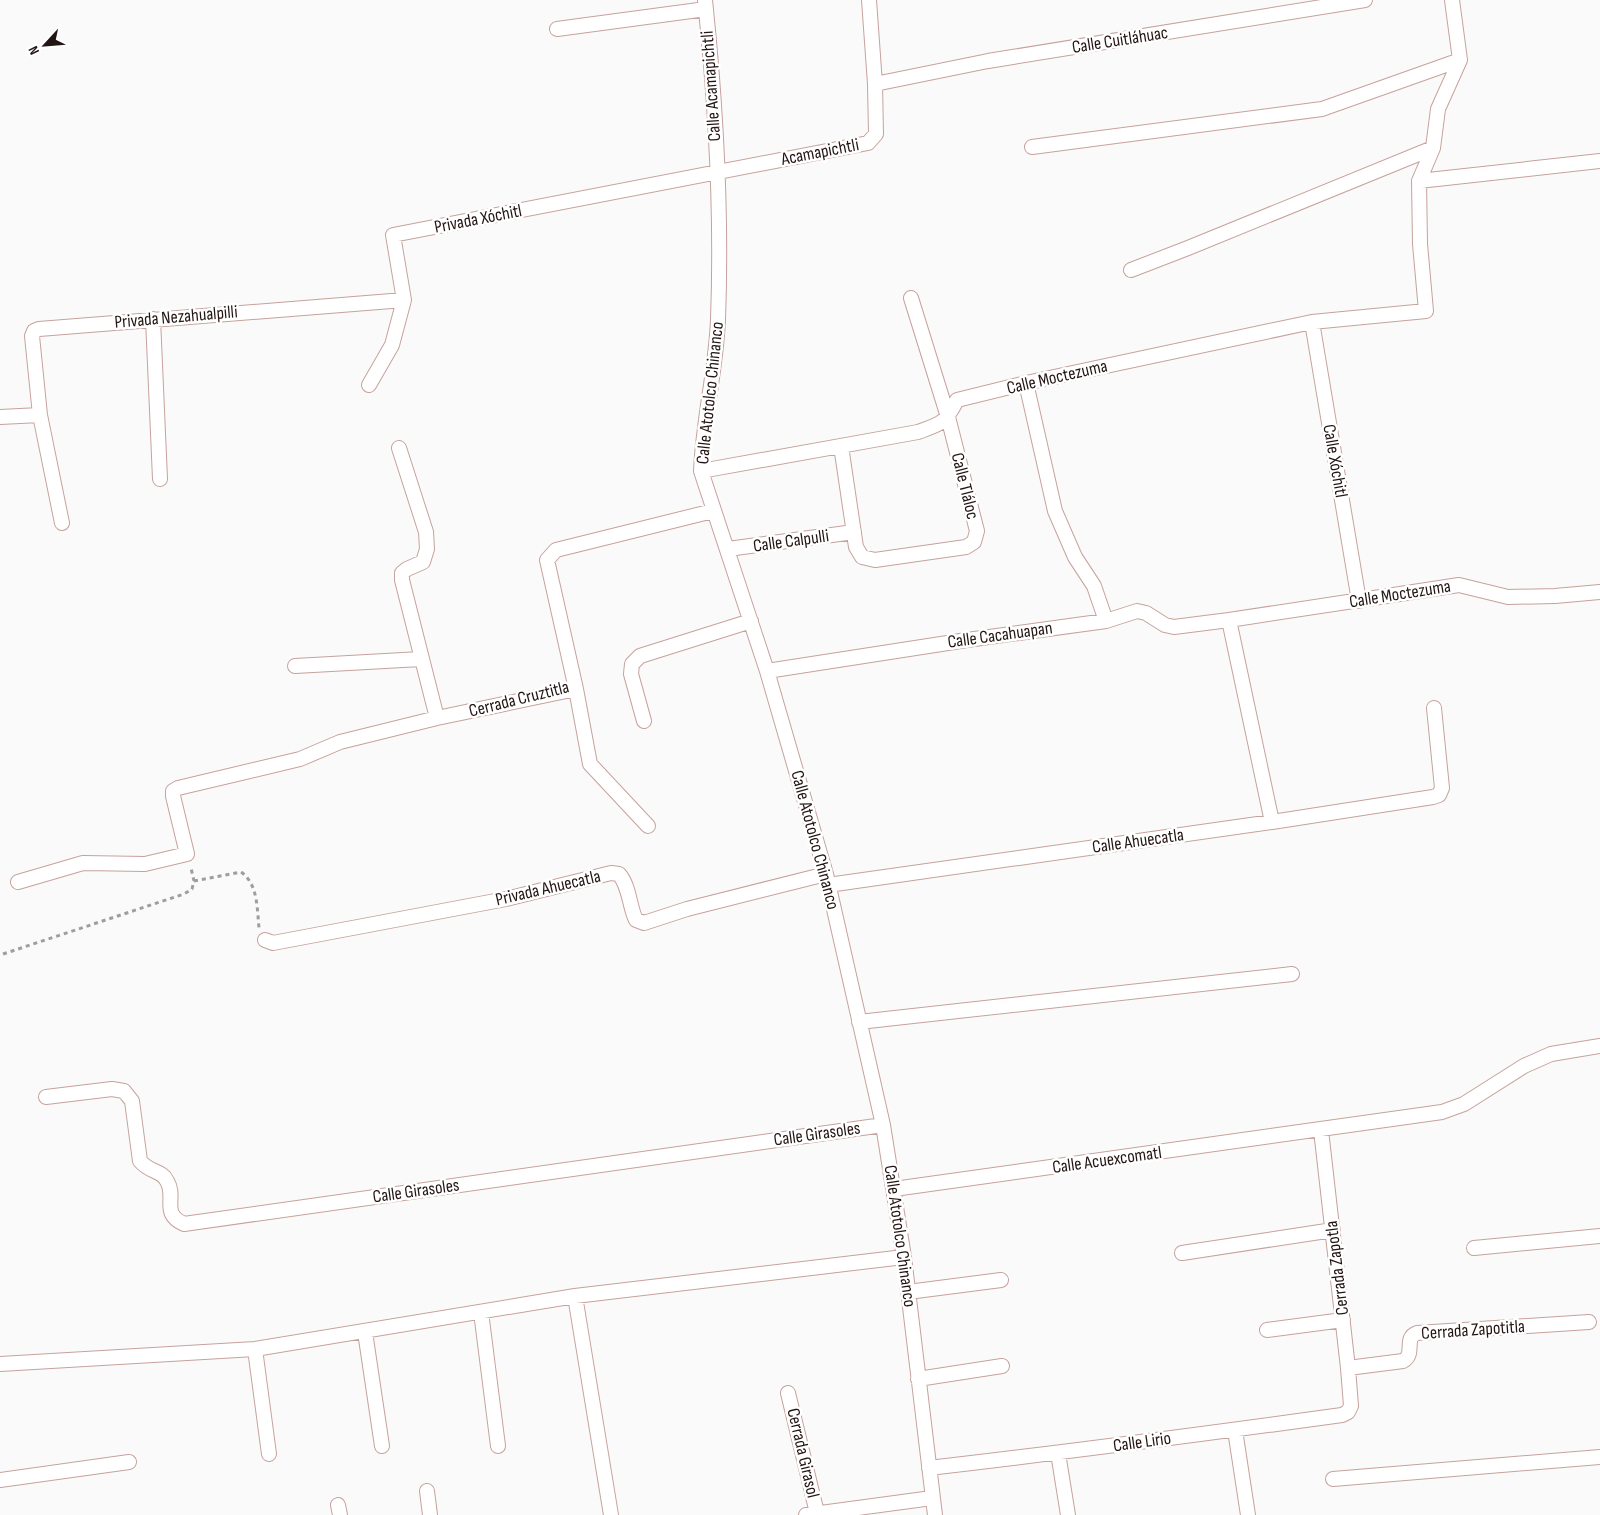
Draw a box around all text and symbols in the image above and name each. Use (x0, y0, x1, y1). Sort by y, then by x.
north arrow (20, 20, 70, 70)
street label: Calle Cuitláhuac (1071, 22, 1169, 58)
street label: Calle Acamapichtli (697, 30, 725, 142)
text: N (24, 43, 43, 58)
street label: Acamapichtli (778, 134, 861, 170)
street label: Privada Xóchitl (432, 200, 524, 238)
street label: Privada Nezahualpilli (114, 301, 238, 333)
street label: Calle Atotolco Chinanco (692, 321, 728, 465)
street label: Calle Moctezuma (1005, 355, 1109, 399)
street label: Calle Xóchitl (1318, 423, 1352, 499)
street label: Calle Tláloc (947, 451, 983, 521)
street label: Calle Calpulli (752, 525, 830, 557)
street label: Calle Moctezuma (1348, 576, 1452, 612)
street label: Calle Cacahuapan (946, 617, 1054, 653)
street label: Cerrada Cruztitla (467, 676, 571, 722)
street label: Calle Atotolco Chinanco (786, 768, 844, 912)
street label: Calle Ahuecatla (1091, 824, 1185, 858)
street label: Privada Ahuecatla (493, 866, 603, 910)
street label: Calle Girasoles (772, 1118, 862, 1150)
street label: Calle Acuexcomatl (1051, 1142, 1163, 1178)
street label: Calle Atotolco Chinanco (880, 1164, 920, 1308)
street label: Calle Girasoles (371, 1175, 461, 1207)
street label: Cerrada Zapotla (1321, 1220, 1353, 1316)
street label: Cerrada Zapotitla (1420, 1316, 1526, 1344)
street label: Cerrada Girasol (782, 1406, 824, 1500)
street label: Calle Lirio (1112, 1428, 1172, 1456)

